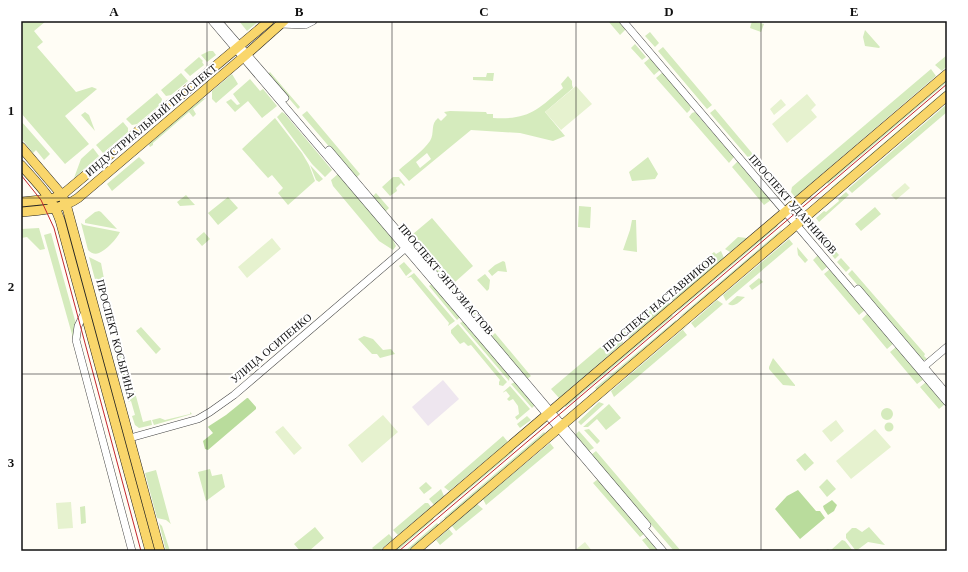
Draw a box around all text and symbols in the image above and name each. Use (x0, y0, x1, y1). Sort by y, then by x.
text: A (109, 4, 119, 19)
text: B (295, 4, 304, 19)
text: C (479, 4, 489, 19)
text: D (664, 4, 674, 19)
text: E (850, 4, 858, 19)
street label: ИНДУСТРИАЛЬНЫЙ ПРОСПЕКТ (83, 61, 219, 179)
text: 1 (8, 103, 14, 118)
street label: ПРОСПЕКТ УДАРНИКОВ (747, 152, 839, 256)
street label: ПРОСПЕКТ ЭНТУЗИАСТОВ (396, 221, 496, 337)
street label: ПРОСПЕКТ НАСТАВНИКОВ (600, 252, 718, 354)
street label: ПРОСПЕКТ КОСЫГИНА (94, 278, 138, 400)
text: 2 (8, 279, 14, 294)
street label: УЛИЦА ОСИПЕНКО (228, 311, 314, 385)
text: 3 (8, 455, 15, 470)

